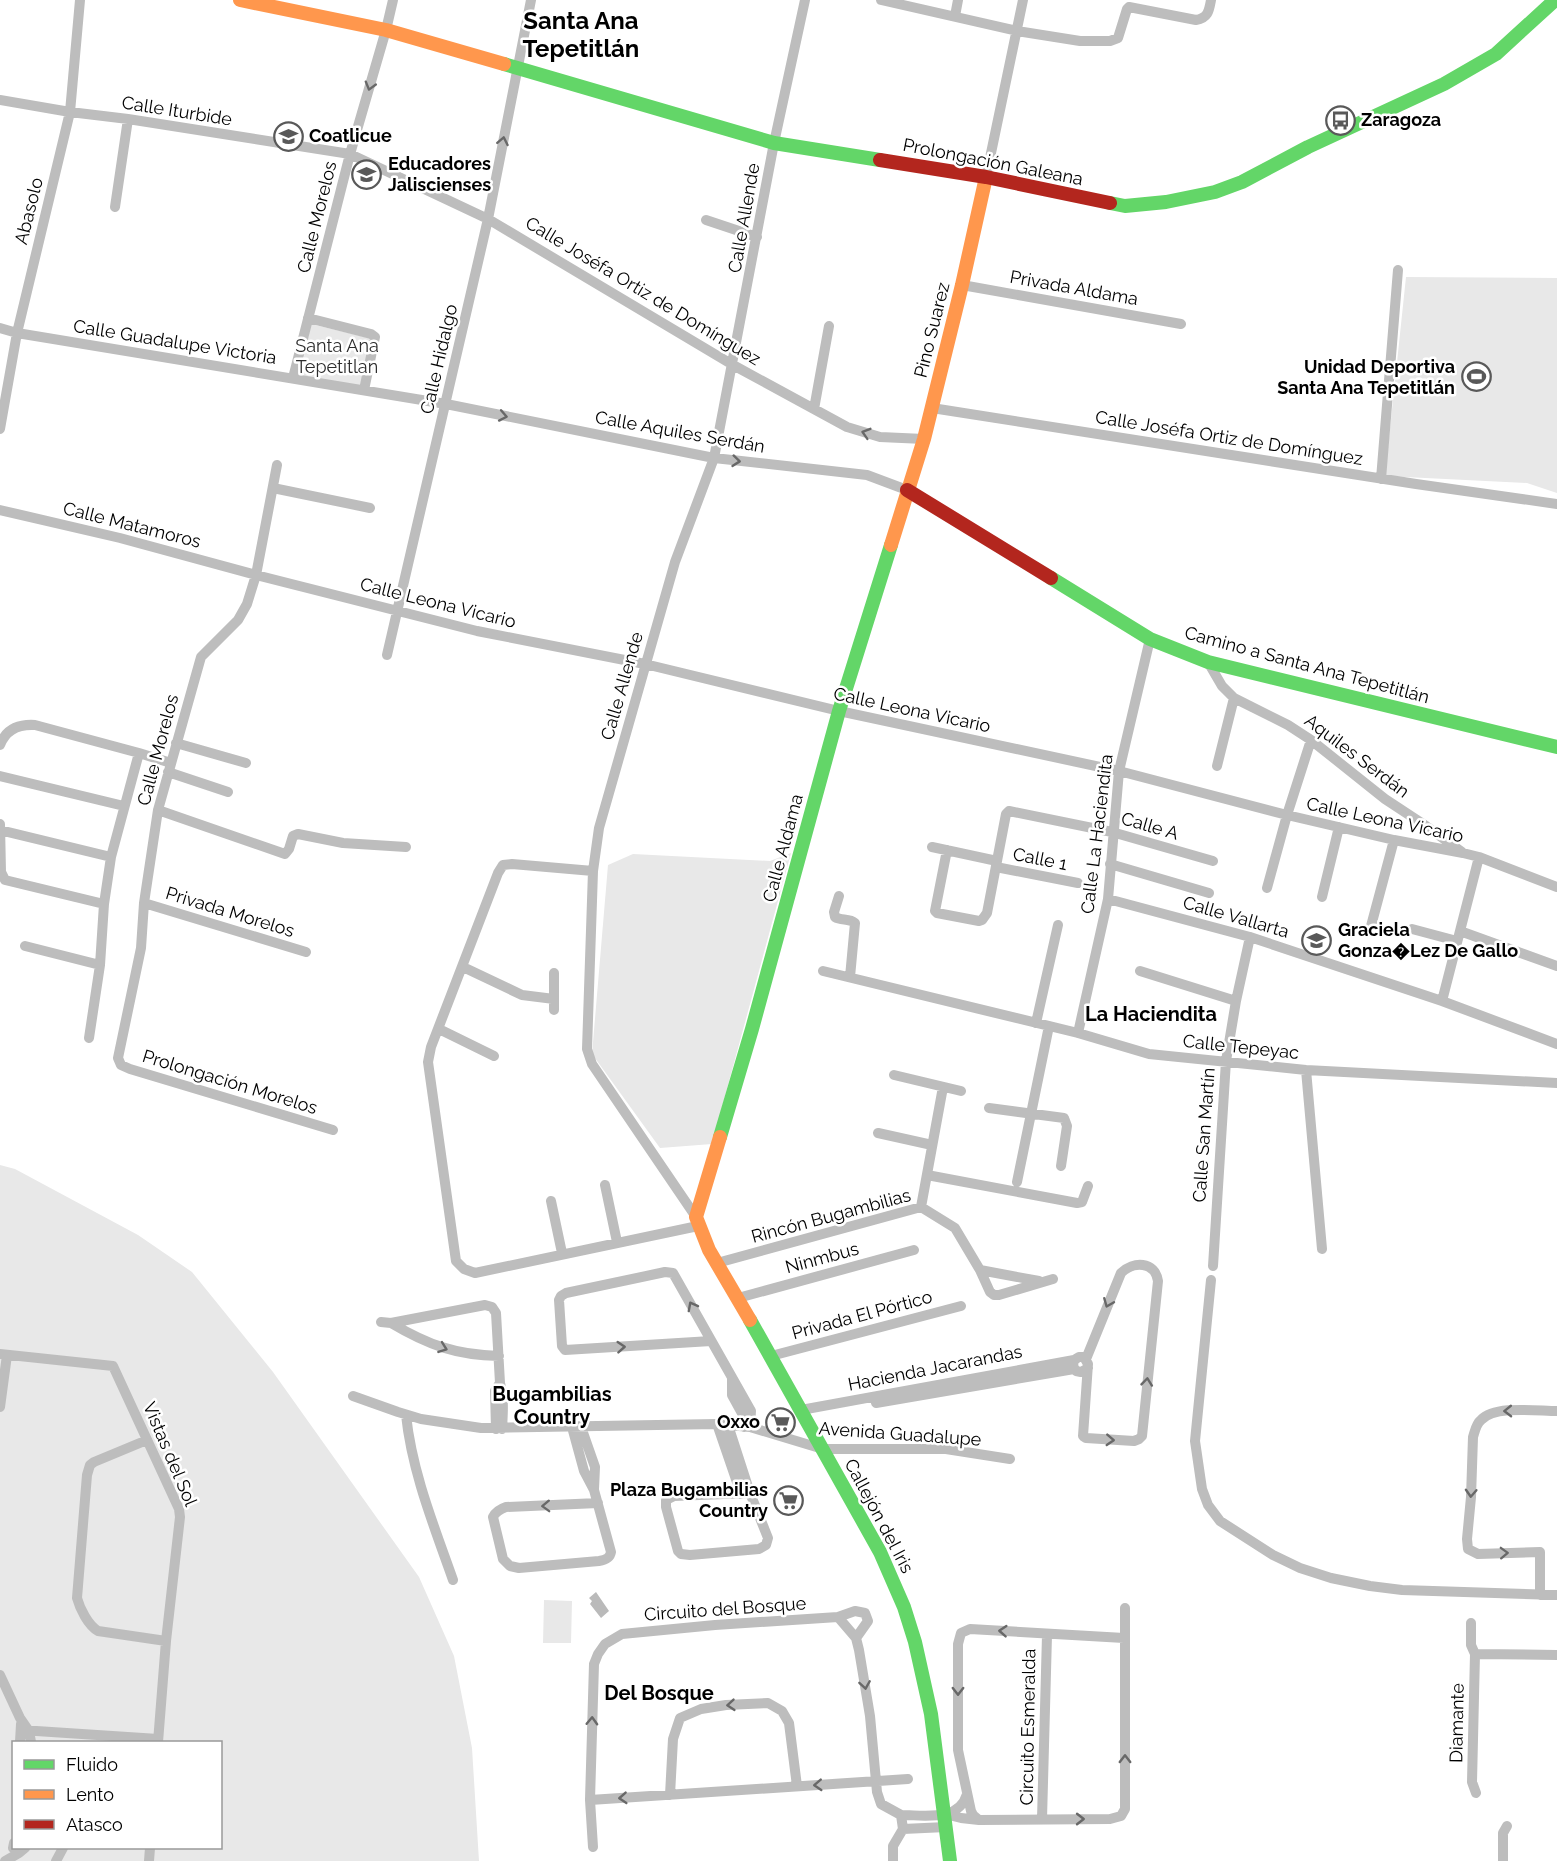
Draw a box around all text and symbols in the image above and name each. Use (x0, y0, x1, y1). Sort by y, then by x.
district label: Santa Ana Tepetitlán (523, 6, 639, 63)
one-way arrow (365, 80, 377, 91)
street label: Calle Iturbide (120, 91, 234, 130)
bus stop icon: Zaragoza (1324, 104, 1356, 136)
place label: Zaragoza (1361, 109, 1441, 130)
school or university icon: Coatlicue (272, 120, 304, 152)
place label: Coatlicue (309, 125, 392, 146)
street label: Prolongación Galeana (901, 134, 1085, 189)
one-way arrow (496, 136, 509, 146)
place label: Educadores Jaliscienses (388, 153, 491, 195)
school or university icon: Educadores Jaliscienses (351, 158, 383, 190)
street label: Calle Morelos (292, 159, 341, 275)
street label: Calle Allende (723, 161, 764, 275)
street label: Abasolo (10, 175, 47, 246)
street label: Calle Joséfa Ortiz de Domínguez (522, 212, 765, 369)
street label: Privada Aldama (1008, 266, 1140, 309)
street label: Pino Suarez (910, 280, 954, 380)
street label: Calle Hidalgo (416, 302, 461, 416)
street label: Calle Guadalupe Victoria (72, 315, 278, 368)
park label: Santa Ana Tepetitlan (295, 335, 379, 377)
place label: Unidad Deportiva Santa Ana Tepetitlán (1277, 356, 1455, 398)
sports icon: Unidad Deportiva Santa Ana Tepetitlán (1460, 361, 1492, 393)
street label: Calle Aquiles Serdán (594, 406, 767, 457)
street label: Calle Joséfa Ortiz de Domínguez (1094, 406, 1364, 469)
one-way arrow (498, 409, 508, 422)
one-way arrow (861, 428, 872, 440)
one-way arrow (732, 454, 741, 466)
street label: Calle Matamoros (61, 497, 203, 552)
street label: Calle Leona Vicario (358, 573, 518, 632)
street label: Camino a Santa Ana Tepetitlán (1182, 622, 1432, 707)
street label: Calle Allende (596, 629, 647, 742)
street label: Calle Leona Vicario (832, 683, 993, 736)
street label: Calle Morelos (133, 692, 183, 808)
street label: Aquiles Serdán (1301, 709, 1414, 802)
street label: Calle La Haciendita (1076, 753, 1117, 915)
street label: Calle Aldama (758, 792, 807, 904)
street label: Calle Leona Vicario (1305, 793, 1466, 846)
street label: Calle A (1119, 807, 1181, 844)
street label: Calle 1 (1011, 843, 1069, 874)
street label: Privada Morelos (163, 882, 297, 941)
street label: Calle Vallarta (1181, 891, 1292, 942)
place label: Graciela Gonza�Lez De Gallo (1338, 919, 1518, 961)
school or university icon: Graciela Gonza�Lez De Gallo (1301, 924, 1333, 956)
district label: La Haciendita (1085, 1002, 1217, 1026)
street label: Calle Tepeyac (1182, 1030, 1300, 1063)
street label: Prolongación Morelos (140, 1045, 320, 1118)
street label: Calle San Martín (1188, 1067, 1219, 1203)
street label: Rincón Bugambilias (749, 1184, 913, 1247)
street label: Ninmbus (783, 1238, 861, 1277)
street label: Privada El Pórtico (789, 1286, 935, 1343)
one-way arrow (1103, 1298, 1116, 1308)
one-way arrow (688, 1302, 699, 1312)
one-way arrow (437, 1340, 447, 1353)
street label: Hacienda Jacarandas (846, 1340, 1024, 1395)
one-way arrow (617, 1341, 626, 1354)
one-way arrow (1141, 1378, 1153, 1387)
district label: Bugambilias Country (492, 1382, 612, 1429)
street label: Vistas del Sol (139, 1399, 202, 1509)
one-way arrow (1504, 1405, 1513, 1417)
supermarket icon: Oxxo (765, 1406, 797, 1438)
place label: Oxxo (717, 1411, 760, 1432)
street label: Avenida Guadalupe (818, 1417, 983, 1450)
one-way arrow (1106, 1433, 1115, 1446)
street label: Callejón del Iris (840, 1455, 919, 1577)
place label: Plaza Bugambilias Country (610, 1479, 768, 1521)
supermarket icon: Plaza Bugambilias Country (773, 1484, 805, 1516)
one-way arrow (1464, 1489, 1477, 1498)
one-way arrow (541, 1499, 550, 1512)
one-way arrow (1499, 1547, 1508, 1560)
street label: Circuito del Bosque (643, 1592, 807, 1625)
one-way arrow (998, 1625, 1007, 1638)
street label: Circuito Esmeralda (1016, 1648, 1039, 1806)
district label: Del Bosque (604, 1681, 714, 1705)
one-way arrow (858, 1681, 870, 1690)
street label: Diamante (1445, 1682, 1468, 1763)
one-way arrow (952, 1686, 964, 1695)
one-way arrow (726, 1698, 735, 1711)
one-way arrow (586, 1716, 599, 1725)
legend (12, 1741, 222, 1849)
text: Fluido (66, 1754, 118, 1775)
one-way arrow (1119, 1755, 1131, 1764)
one-way arrow (813, 1778, 822, 1791)
text: Lento (66, 1784, 114, 1805)
one-way arrow (619, 1791, 628, 1804)
one-way arrow (1075, 1813, 1084, 1825)
text: Atasco (66, 1814, 123, 1835)

